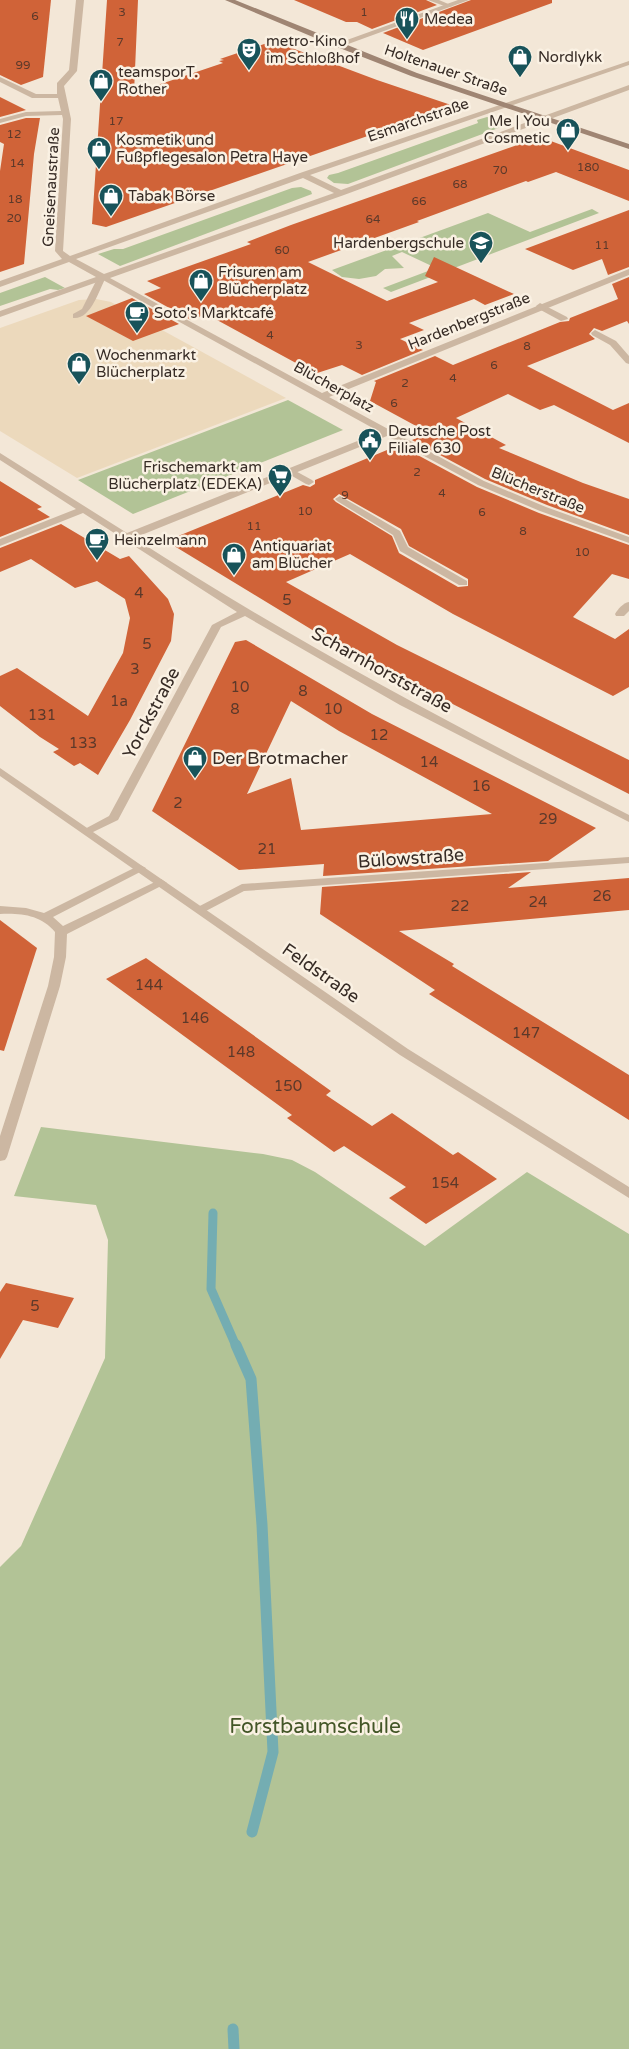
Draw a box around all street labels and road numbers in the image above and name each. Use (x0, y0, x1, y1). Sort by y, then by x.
street label: Holtenauer Straße (382, 40, 510, 100)
street label: Esmarchstraße (365, 94, 471, 146)
street label: Gneisenaustraße (39, 127, 63, 247)
street label: Hardenbergstraße (405, 288, 533, 354)
street label: Blücherplatz (291, 358, 377, 416)
street label: Blücherstraße (489, 463, 587, 517)
street label: Scharnhorststraße (308, 622, 456, 718)
street label: Yorckstraße (118, 663, 184, 763)
street label: Bülowstraße (357, 843, 465, 873)
street label: Feldstraße (278, 938, 364, 1008)

